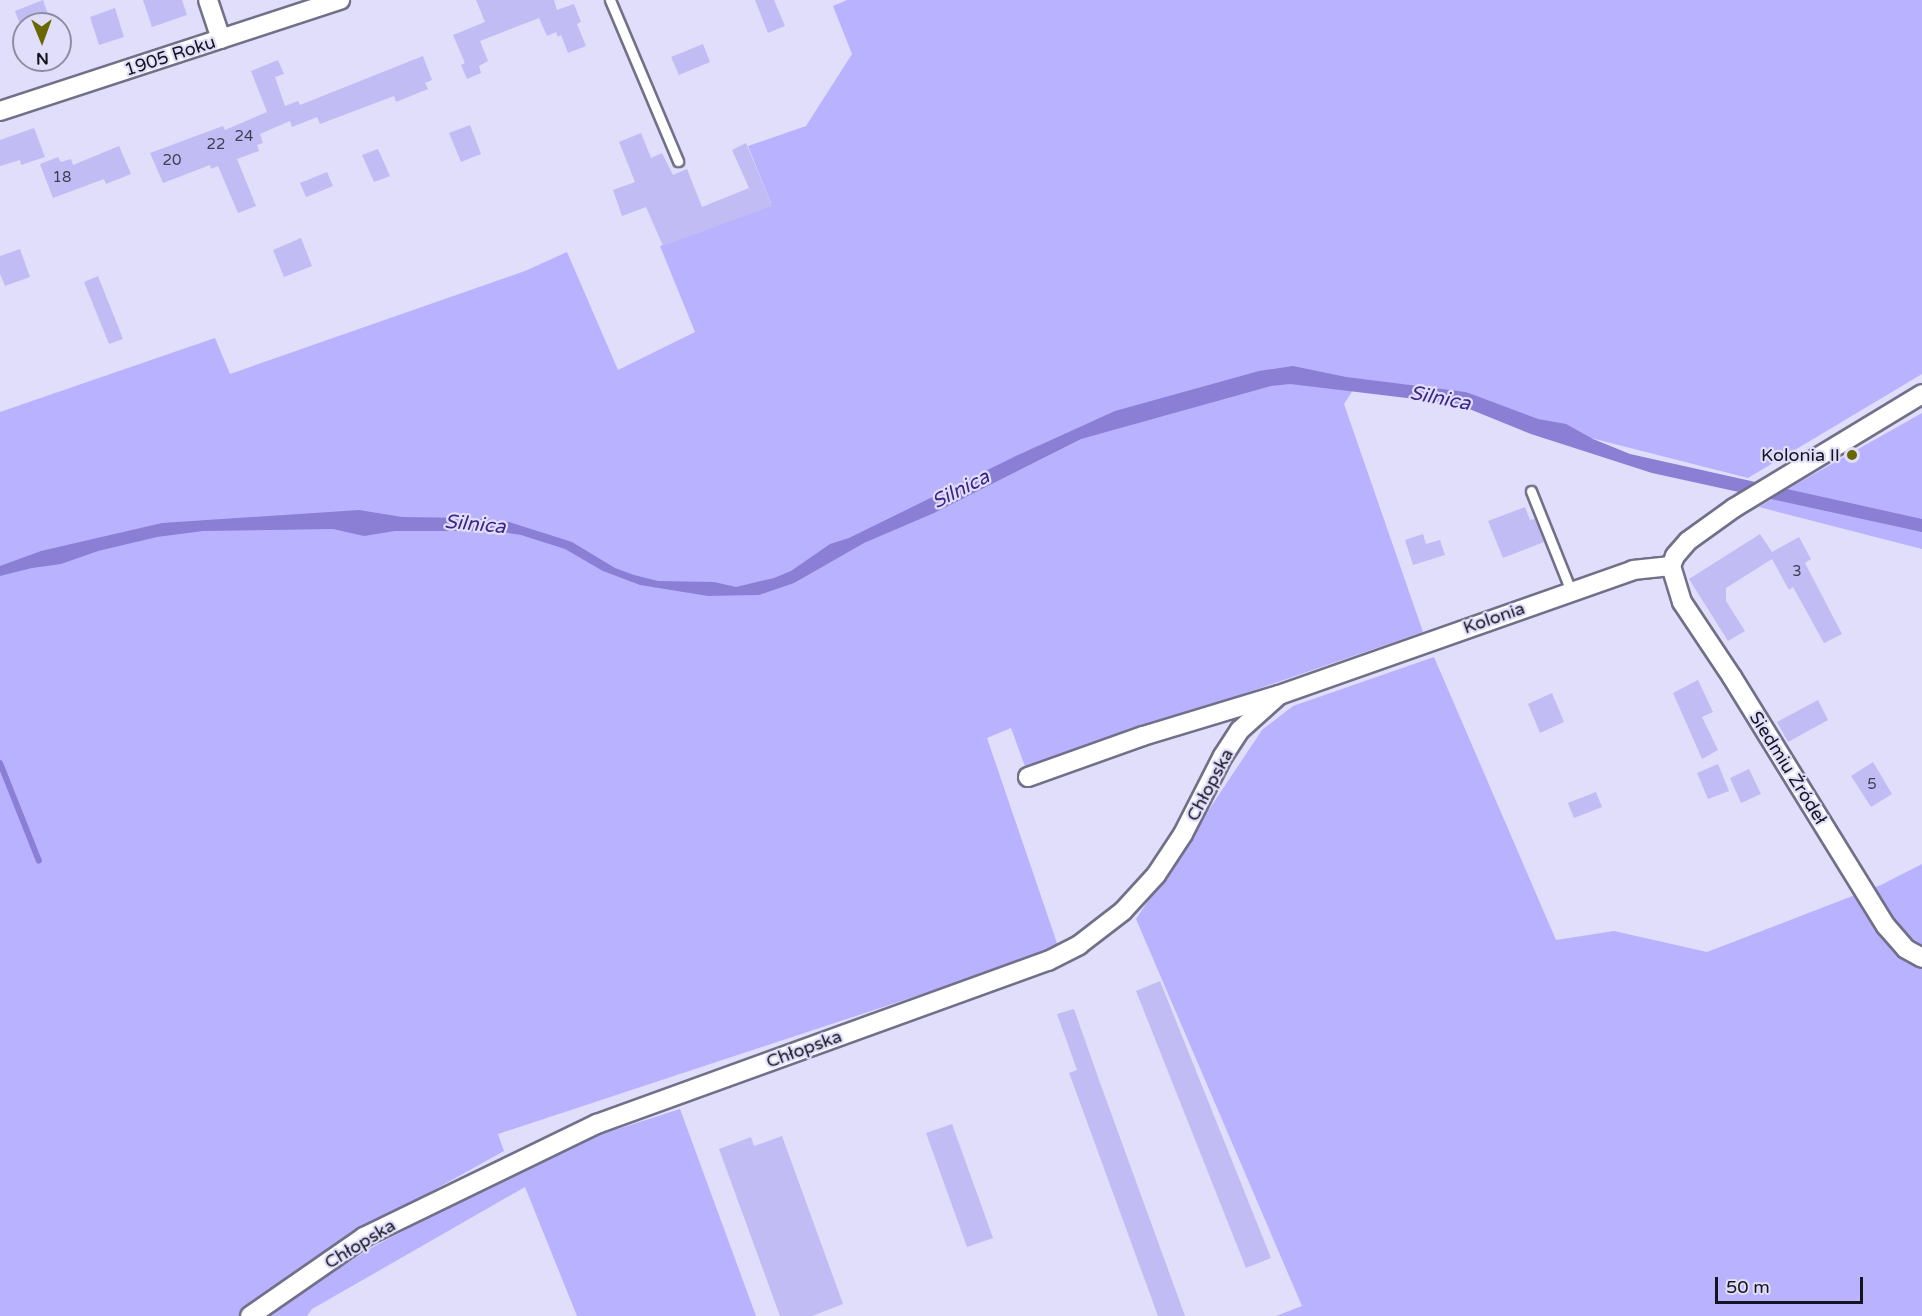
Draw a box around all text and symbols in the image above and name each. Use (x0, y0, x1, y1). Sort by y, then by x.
north arrow (12, 12, 72, 72)
street label: 1905 Roku (122, 31, 218, 81)
text: N (36, 48, 49, 68)
house number: 24 (235, 128, 253, 146)
house number: 22 (207, 136, 225, 154)
house number: 20 (163, 152, 181, 170)
house number: 18 (53, 169, 71, 187)
water label: Silnica (1408, 381, 1472, 417)
place label: Kolonia II (1761, 444, 1840, 466)
marker: Kolonia II (1845, 448, 1859, 462)
water label: Silnica (928, 465, 994, 515)
water label: Silnica (443, 510, 507, 540)
house number: 3 (1792, 563, 1802, 581)
street label: Kolonia (1460, 597, 1528, 639)
street label: Siedmiu Źródeł (1745, 708, 1831, 828)
street label: Chłopska (1182, 745, 1238, 825)
house number: 5 (1867, 776, 1877, 794)
street label: Chłopska (763, 1025, 845, 1073)
street label: Chłopska (321, 1214, 399, 1274)
scale bar (1718, 1265, 1866, 1303)
text: 50 m (1726, 1276, 1770, 1298)

